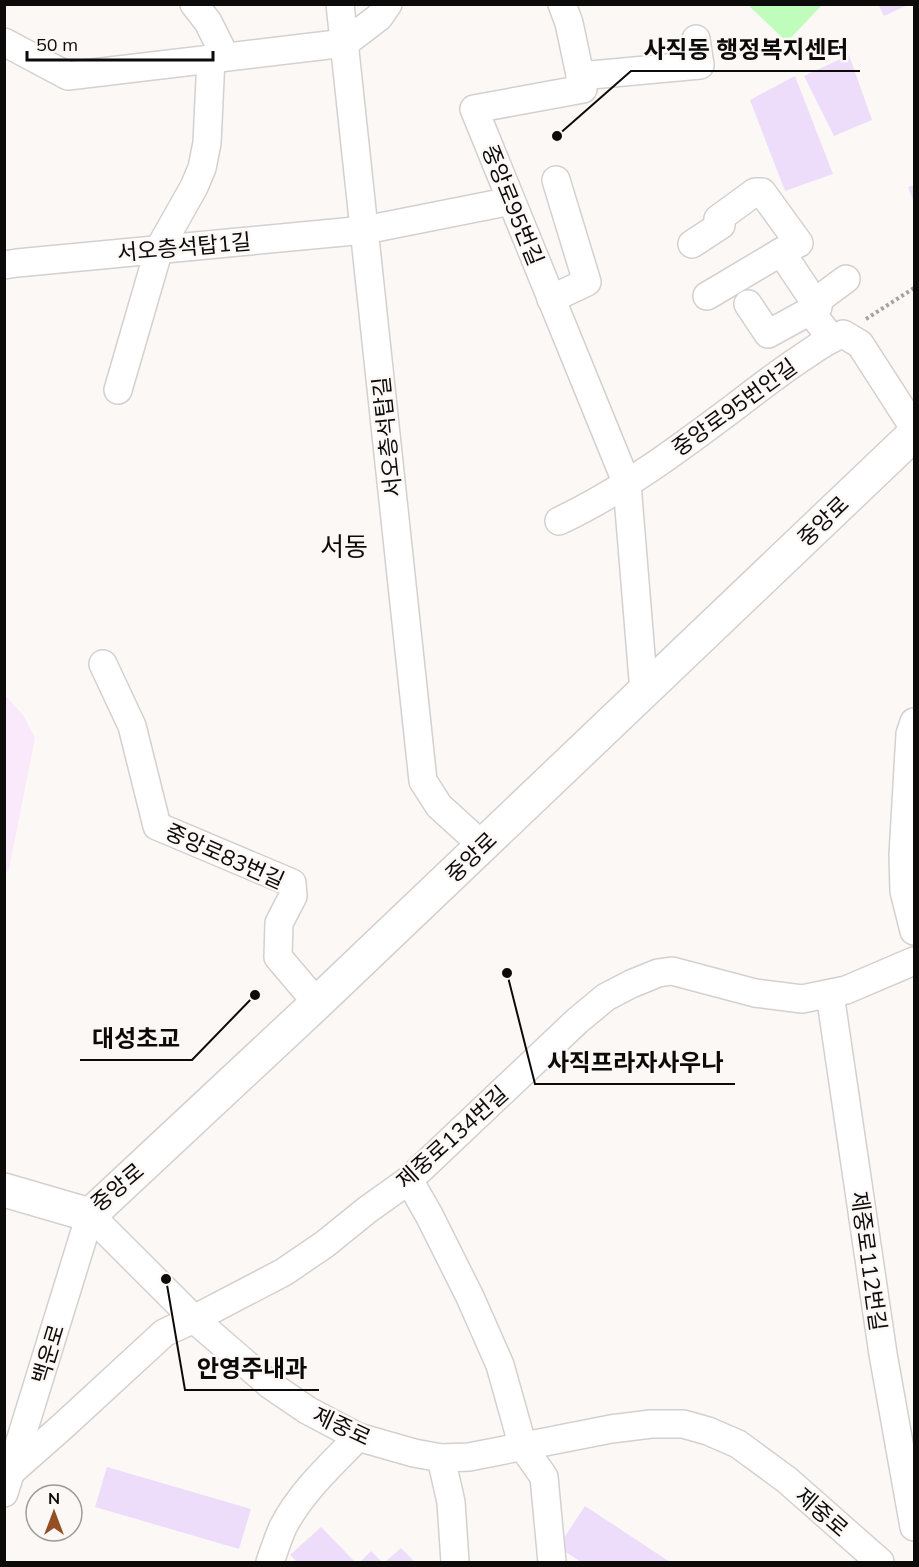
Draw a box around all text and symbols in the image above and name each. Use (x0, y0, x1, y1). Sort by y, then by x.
scale bar (27, 24, 213, 62)
callout: 사직동 행정복지센터 (631, 29, 860, 71)
text: 50 m (36, 33, 78, 56)
text: 사직동 행정복지센터 (643, 34, 849, 64)
street label: 중앙로95번길 (476, 141, 550, 269)
street label: 서오층석탑1길 (116, 227, 252, 267)
street label: 중앙로95번안길 (666, 352, 802, 462)
street label: 서오층석탑길 (367, 375, 407, 499)
street label: 중앙로 (791, 490, 855, 552)
district label: 서동 (320, 530, 368, 563)
street label: 중앙로83번길 (161, 817, 289, 895)
street label: 중앙로 (439, 826, 503, 888)
callout: 대성초교 (80, 1018, 192, 1060)
text: 대성초교 (92, 1023, 180, 1053)
callout: 사직프라자사우나 (535, 1042, 735, 1084)
text: 사직프라자사우나 (547, 1047, 723, 1077)
street label: 제중로134번길 (390, 1079, 514, 1195)
street label: 중앙로 (85, 1157, 149, 1217)
street label: 제중로112번길 (845, 1189, 893, 1333)
street label: 백운로 (26, 1321, 70, 1387)
callout: 안영주내과 (185, 1348, 319, 1390)
text: 안영주내과 (197, 1353, 307, 1383)
street label: 제중로 (309, 1400, 375, 1452)
street label: 제중로 (790, 1482, 854, 1542)
north arrow (24, 1483, 84, 1543)
text: N (48, 1488, 60, 1508)

